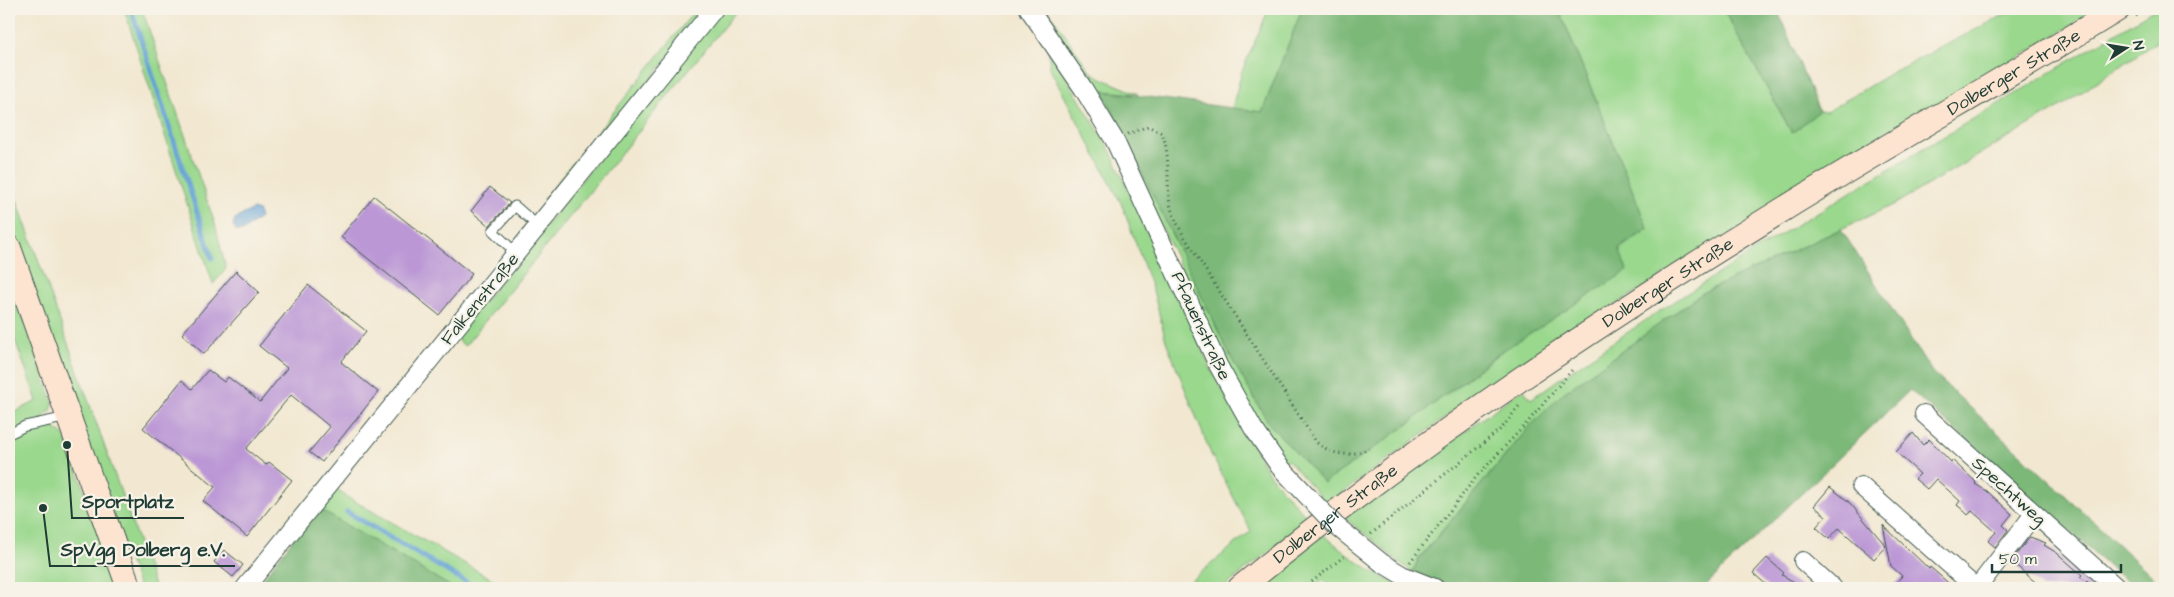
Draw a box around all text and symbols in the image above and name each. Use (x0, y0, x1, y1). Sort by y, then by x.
street label: Dolberger Straße (1942, 22, 2085, 121)
north arrow (2102, 22, 2152, 72)
text: N (2127, 39, 2148, 52)
street label: Dolberger Straße (1597, 231, 1738, 334)
street label: Falkenstraße (435, 247, 525, 350)
street label: Pfauenstraße (1165, 268, 1237, 385)
street label: Spechtweg (1966, 451, 2052, 532)
street label: Dolberger Straße (1268, 457, 1403, 569)
callout: Sportplatz (72, 484, 184, 518)
text: Sportplatz (81, 489, 175, 516)
callout: SpVgg Dolberg e.V. (50, 532, 235, 566)
text: SpVgg Dolberg e.V. (60, 537, 225, 565)
scale bar (1992, 542, 2120, 574)
text: 50 m (1999, 549, 2037, 570)

